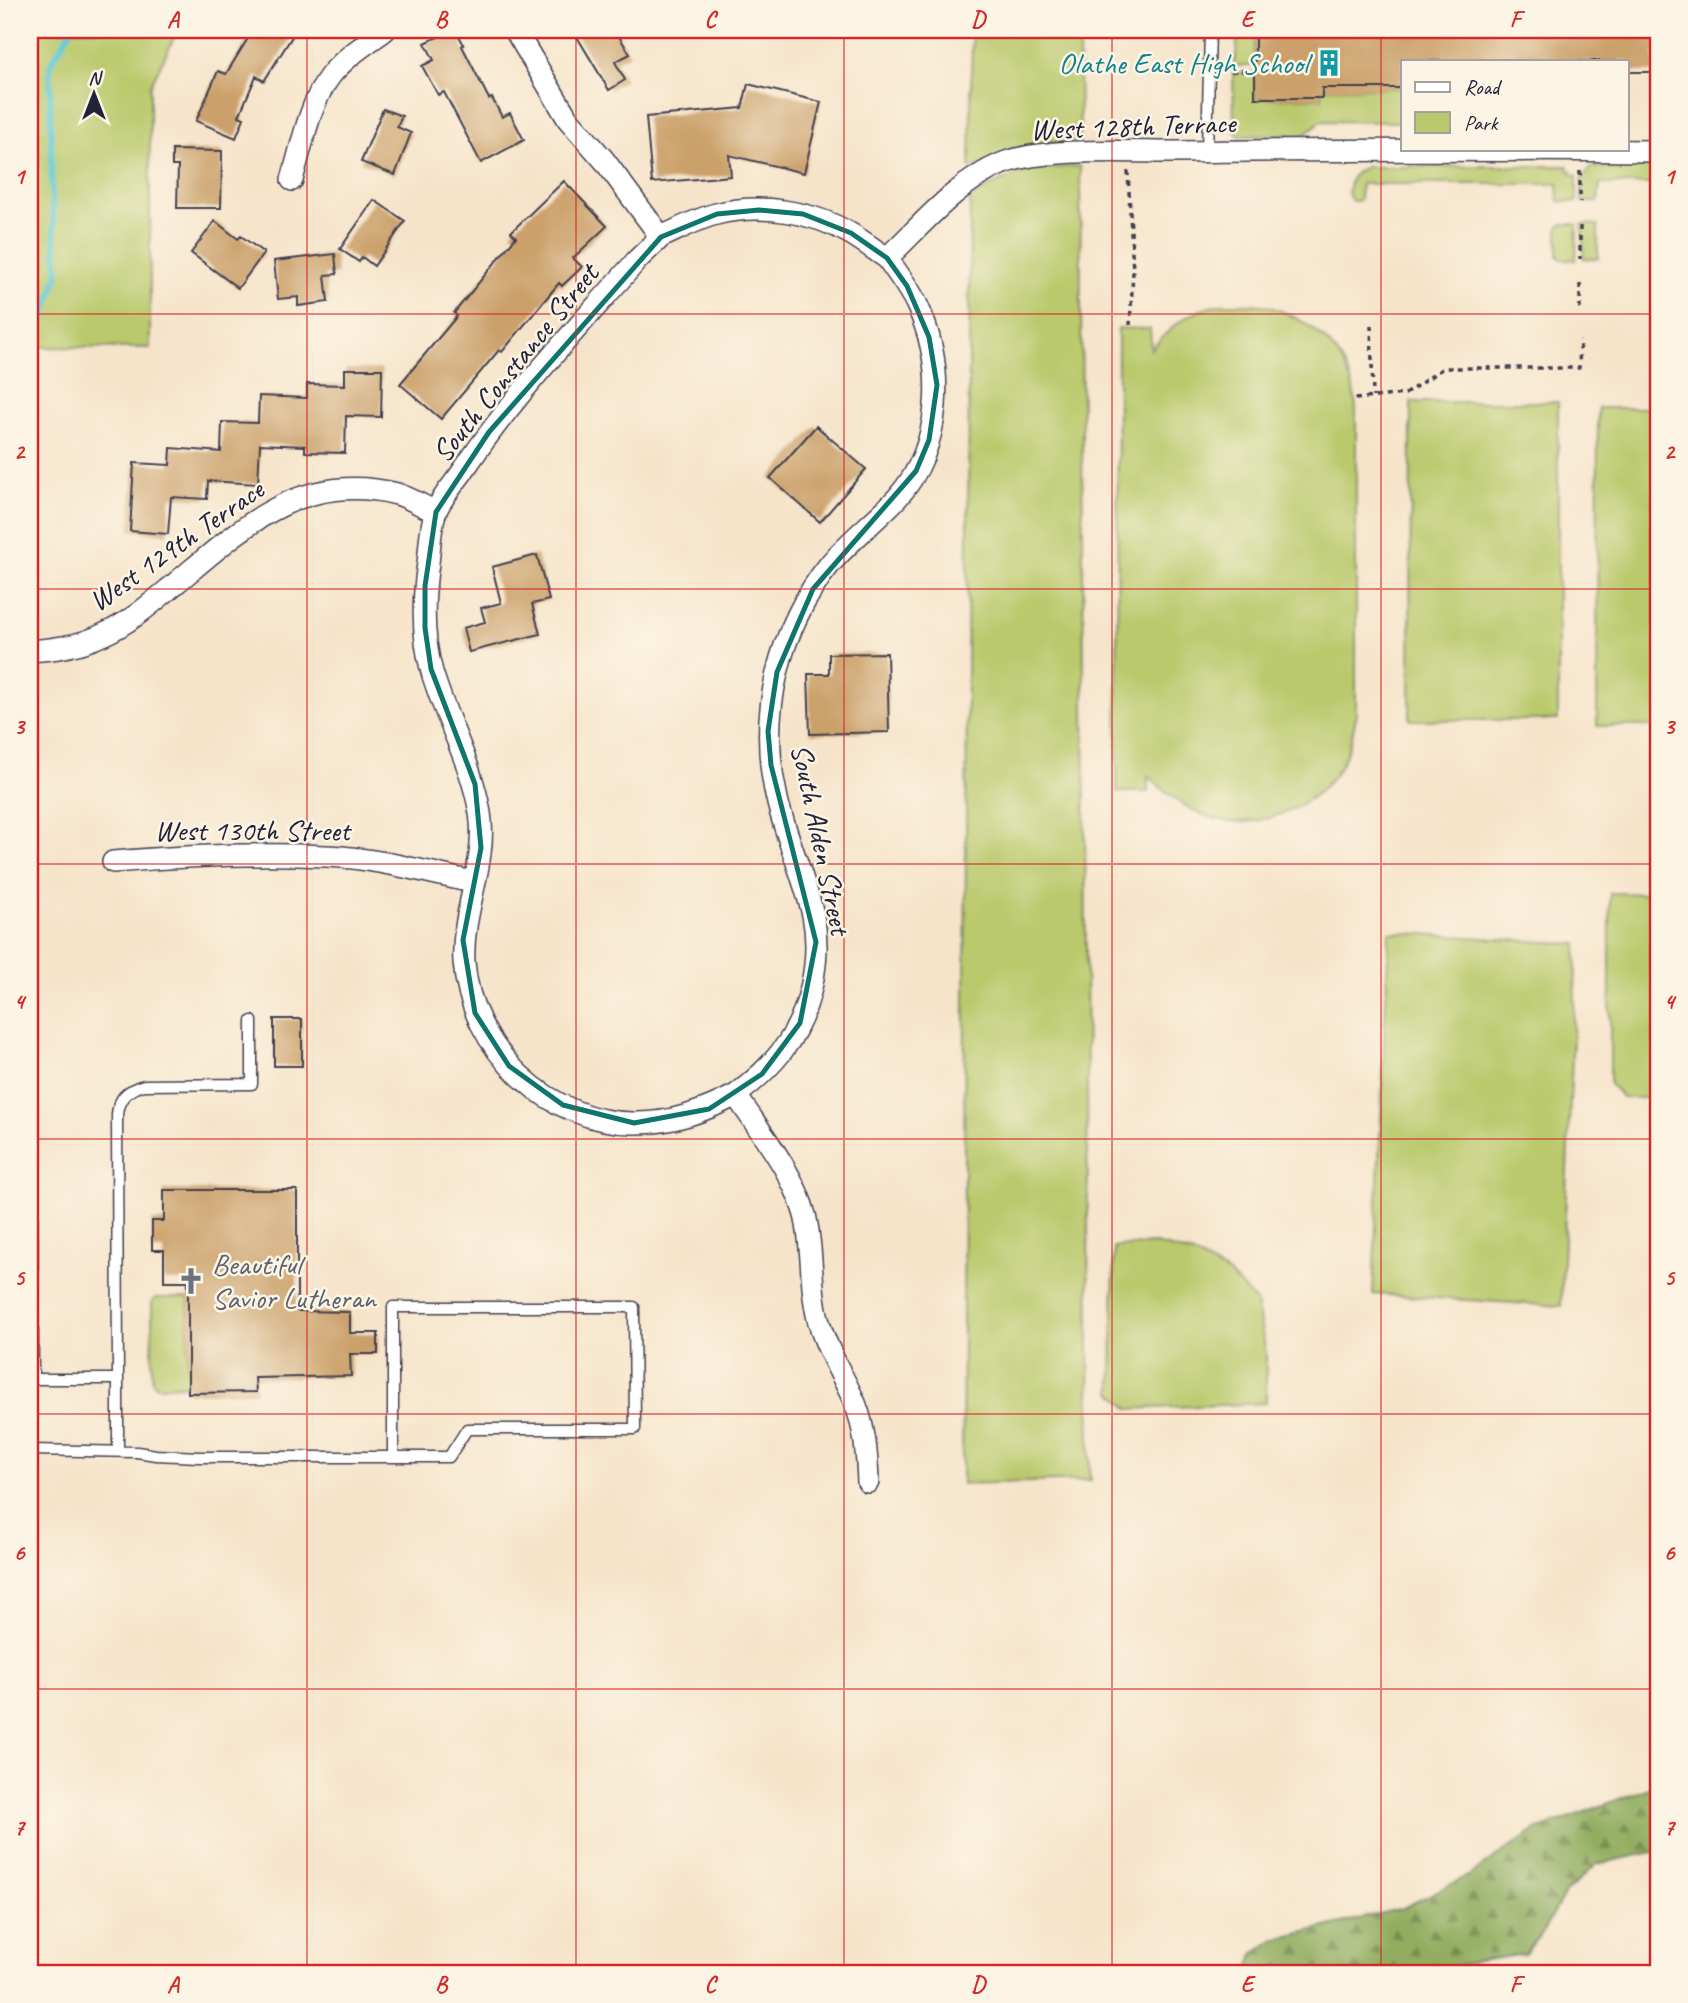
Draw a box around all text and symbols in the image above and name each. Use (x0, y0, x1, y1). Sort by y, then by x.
text: A (167, 5, 181, 34)
text: B (435, 5, 449, 34)
text: C (705, 5, 719, 34)
text: D (971, 5, 987, 34)
text: E (1241, 5, 1257, 34)
text: F (1510, 5, 1526, 34)
place label: Olathe East High School (1059, 44, 1313, 82)
building icon: Olathe East High School (1314, 48, 1344, 78)
north arrow (60, 60, 130, 130)
legend (1401, 60, 1628, 150)
text: N (88, 66, 103, 90)
text: Road (1464, 74, 1503, 100)
street label: West 128th Terrace (1030, 103, 1238, 149)
text: Park (1464, 110, 1499, 136)
text: 1 (14, 162, 27, 191)
text: 1 (1664, 162, 1677, 191)
street label: South Constance Street (423, 254, 609, 470)
text: 2 (14, 437, 27, 466)
text: 2 (1664, 437, 1677, 466)
street label: West 129th Terrace (81, 469, 273, 619)
text: 3 (14, 712, 27, 741)
text: 3 (1664, 712, 1677, 741)
street label: South Alden Street (782, 740, 860, 941)
street label: West 130th Street (154, 811, 353, 849)
text: 4 (14, 987, 27, 1016)
text: 4 (1664, 987, 1677, 1016)
place label: Beautiful Savior Lutheran (212, 1245, 377, 1317)
text: 5 (14, 1263, 26, 1292)
text: 5 (1664, 1263, 1676, 1292)
church icon: Beautiful Savior Lutheran (176, 1266, 206, 1296)
text: 6 (14, 1538, 27, 1567)
text: 6 (1664, 1538, 1677, 1567)
text: 7 (14, 1813, 27, 1842)
text: 7 (1664, 1813, 1677, 1842)
text: A (167, 1970, 181, 1999)
text: B (435, 1970, 449, 1999)
text: C (705, 1970, 719, 1999)
text: D (971, 1970, 987, 1999)
text: E (1241, 1970, 1257, 1999)
text: F (1510, 1970, 1526, 1999)

